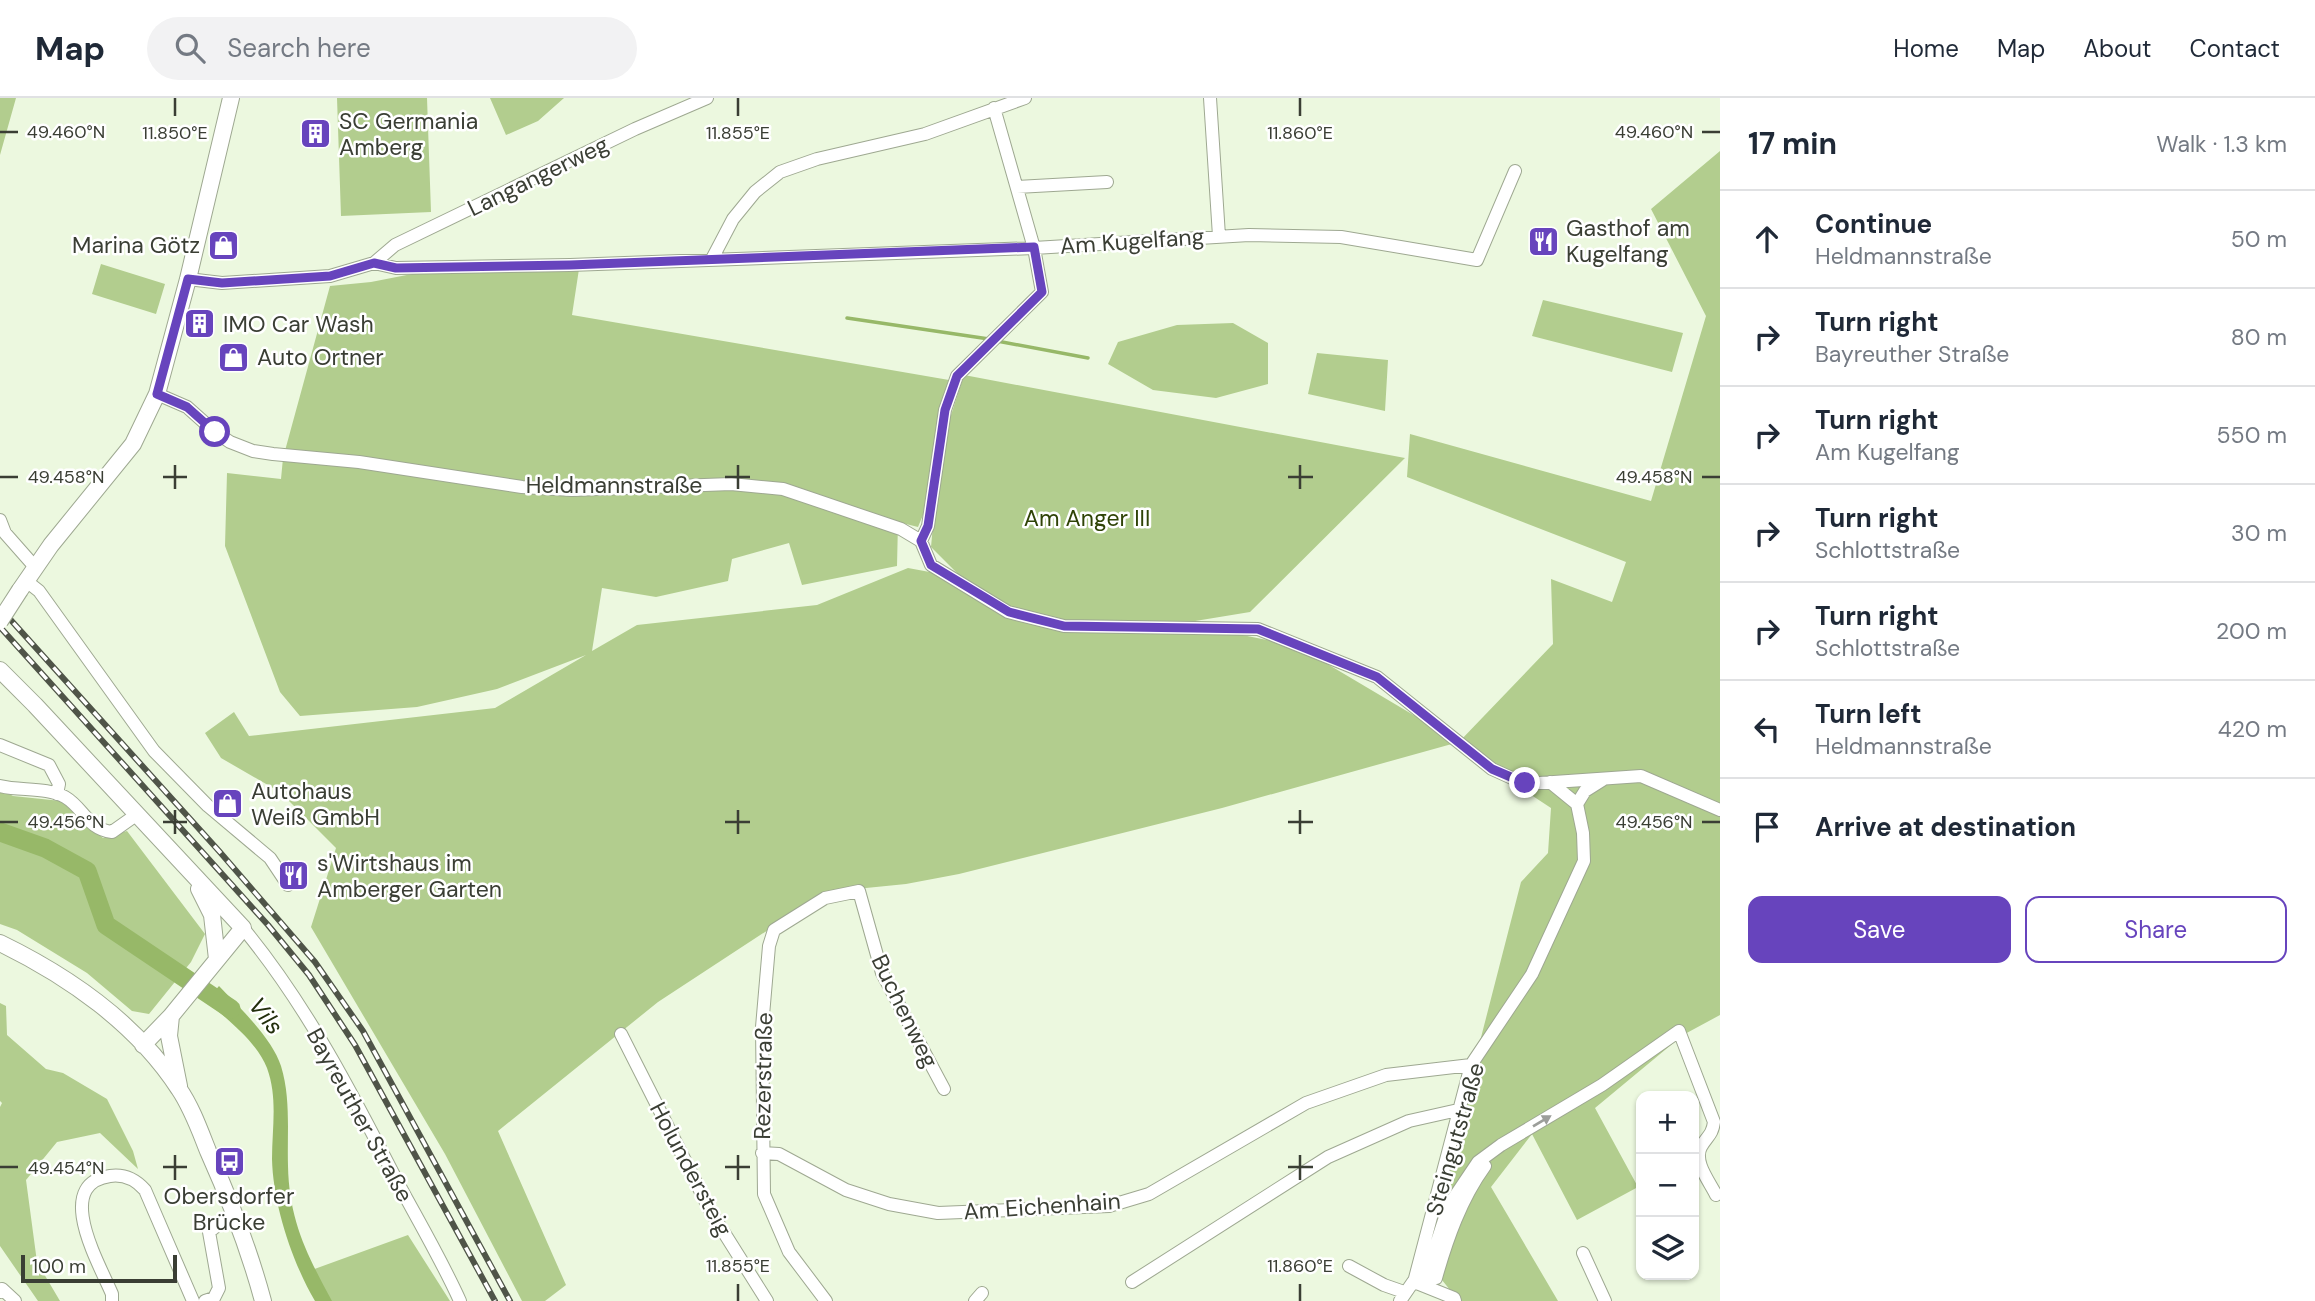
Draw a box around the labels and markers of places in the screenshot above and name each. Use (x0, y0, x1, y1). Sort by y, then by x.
place label: SC Germania Amberg (339, 106, 478, 162)
building icon: SC Germania Amberg (299, 117, 333, 151)
place label: Gasthof am Kugelfang (1566, 213, 1690, 269)
restaurant icon: Gasthof am Kugelfang (1526, 224, 1560, 258)
shop icon: Marina Götz (206, 228, 240, 262)
place label: Marina Götz (72, 230, 200, 260)
building icon: IMO Car Wash (183, 307, 217, 341)
place label: IMO Car Wash (223, 309, 374, 339)
shop icon: Auto Ortner (217, 340, 251, 374)
place label: Auto Ortner (257, 342, 384, 372)
place label: Autohaus Weiß GmbH (251, 776, 380, 832)
shop icon: Autohaus Weiß GmbH (211, 787, 245, 821)
place label: s'Wirtshaus im Amberger Garten (317, 848, 502, 904)
restaurant icon: s'Wirtshaus im Amberger Garten (277, 859, 311, 893)
bus stop icon: Obersdorfer Brücke (212, 1145, 246, 1179)
place label: Obersdorfer Brücke (164, 1181, 294, 1237)

